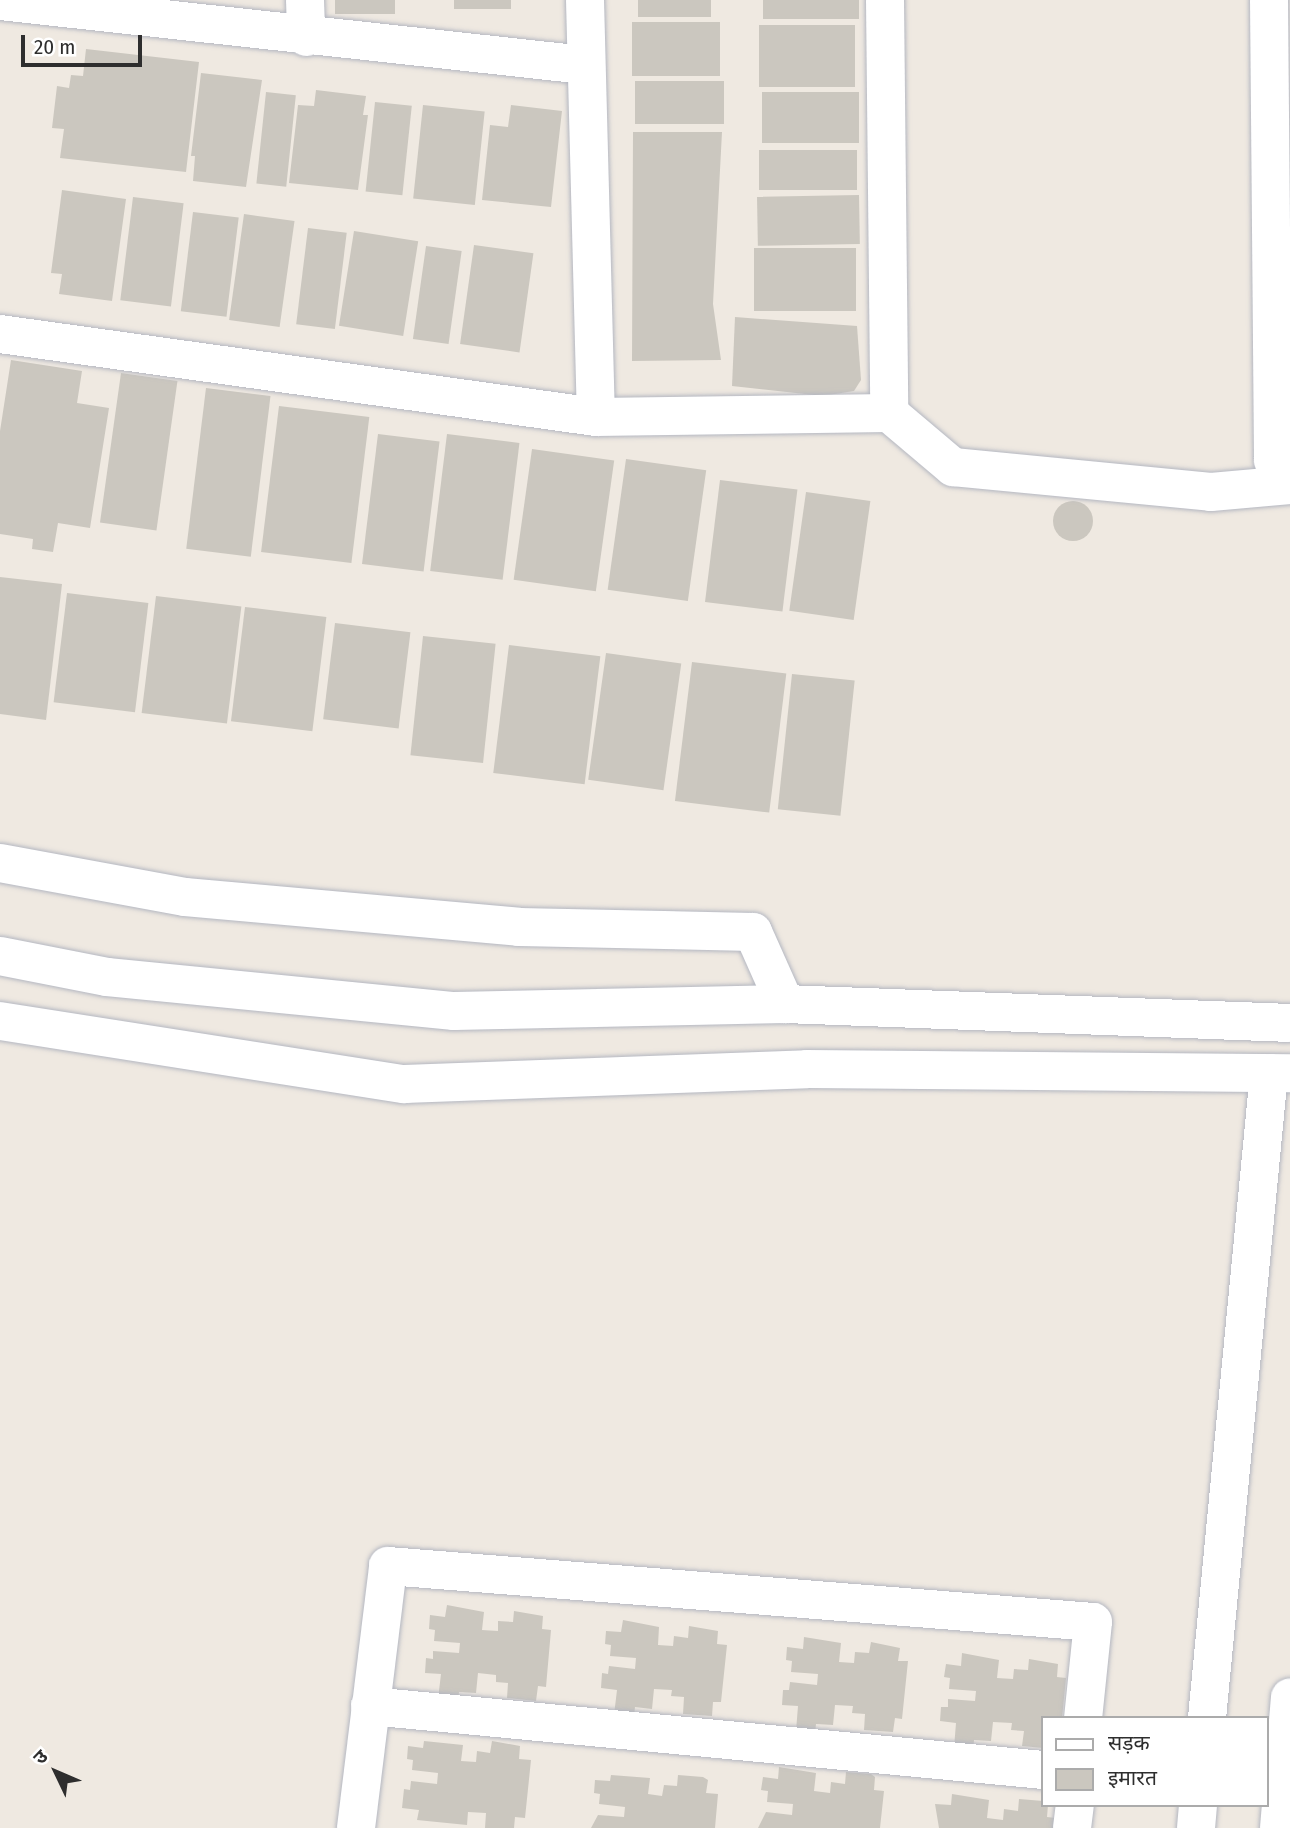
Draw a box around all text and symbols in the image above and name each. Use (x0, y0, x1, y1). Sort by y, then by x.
scale bar (24, 21, 145, 65)
text: 20 m (34, 34, 75, 60)
legend (1042, 1716, 1269, 1807)
text: सड़क (1108, 1730, 1150, 1756)
north arrow (21, 1737, 91, 1807)
text: उ (28, 1745, 53, 1769)
text: इमारत (1108, 1765, 1157, 1791)

